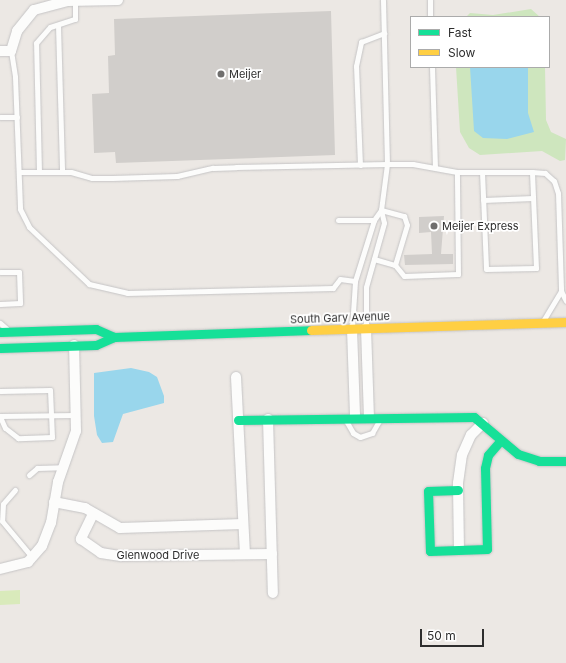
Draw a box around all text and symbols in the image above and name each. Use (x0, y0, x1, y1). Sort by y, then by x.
legend (410, 16, 550, 68)
text: Fast (448, 25, 472, 40)
text: Slow (448, 45, 475, 60)
place label: Meijer (229, 67, 261, 81)
marker: Meijer (216, 69, 226, 79)
place label: Meijer Express (442, 219, 519, 233)
marker: Meijer Express (429, 221, 439, 231)
street label: South Gary Avenue (290, 310, 390, 326)
street label: Glenwood Drive (117, 548, 199, 562)
scale bar (422, 621, 486, 647)
text: 50 m (427, 628, 456, 643)

